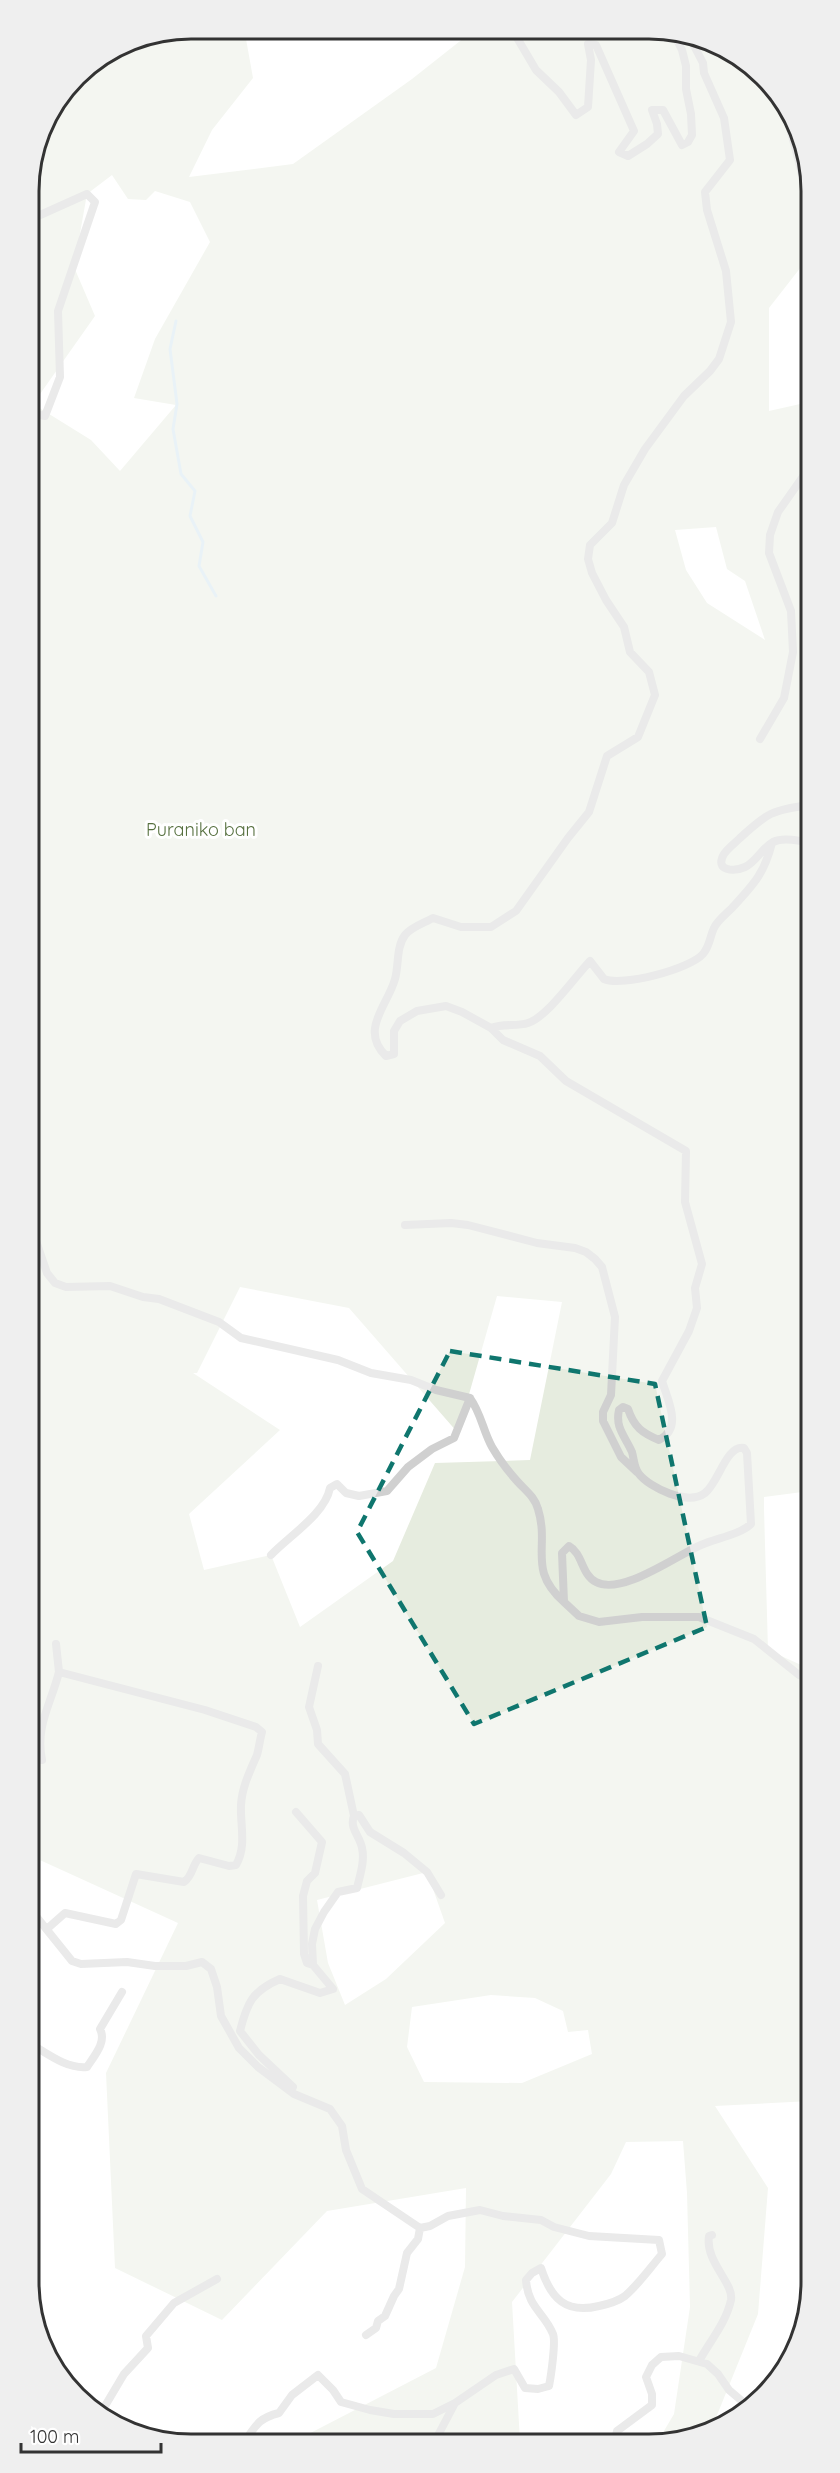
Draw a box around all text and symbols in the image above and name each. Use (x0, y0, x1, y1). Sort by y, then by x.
park label: Puraniko ban (146, 818, 256, 841)
scale bar (21, 2416, 160, 2454)
text: 100 m (30, 2425, 79, 2448)

